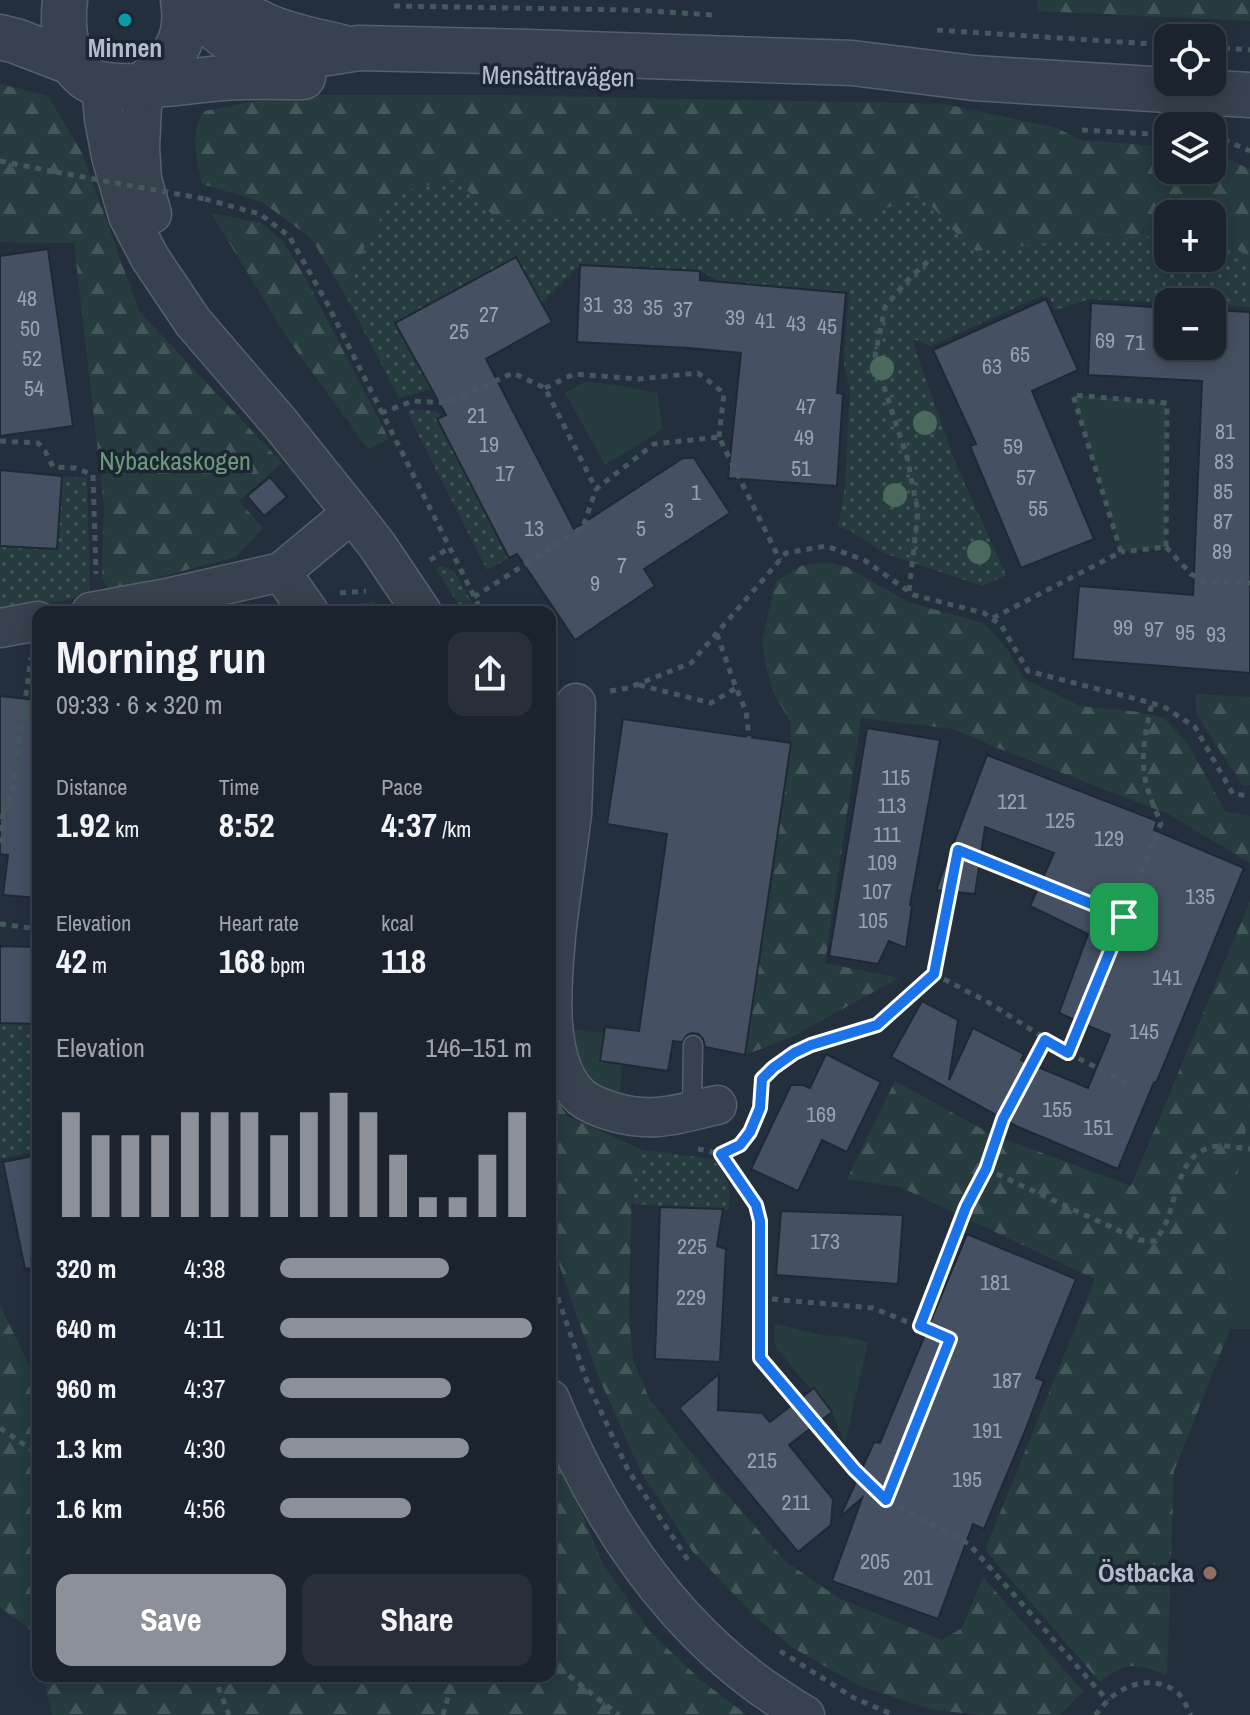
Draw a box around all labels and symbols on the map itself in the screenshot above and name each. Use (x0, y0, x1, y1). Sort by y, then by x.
marker: Minnen (116, 11, 134, 29)
place label: Minnen (88, 30, 162, 65)
street label: Mensättravägen (481, 57, 635, 94)
house number: 48 (17, 283, 37, 313)
house number: 31 (583, 289, 603, 319)
house number: 33 (613, 291, 633, 321)
house number: 35 (643, 292, 663, 322)
house number: 37 (673, 294, 693, 324)
house number: 27 (479, 299, 499, 329)
house number: 39 (725, 302, 745, 332)
house number: 41 (755, 305, 775, 335)
house number: 43 (786, 308, 806, 338)
house number: 45 (817, 311, 837, 341)
house number: 50 (20, 313, 40, 343)
house number: 25 (449, 316, 469, 346)
house number: 69 (1095, 325, 1115, 355)
house number: 71 (1125, 327, 1145, 357)
house number: 65 (1010, 339, 1030, 369)
house number: 52 (22, 343, 42, 373)
house number: 63 (982, 351, 1002, 381)
house number: 54 (24, 373, 44, 403)
house number: 47 (796, 391, 816, 421)
house number: 21 (467, 400, 487, 430)
house number: 81 (1215, 416, 1235, 446)
house number: 49 (794, 422, 814, 452)
house number: 19 (479, 429, 499, 459)
house number: 59 (1003, 431, 1023, 461)
park label: Nybackaskogen (99, 443, 251, 478)
house number: 83 (1214, 446, 1234, 476)
house number: 51 (791, 453, 811, 483)
house number: 17 (495, 458, 515, 488)
house number: 57 (1016, 462, 1036, 492)
house number: 85 (1213, 476, 1233, 506)
house number: 1 (691, 477, 701, 507)
house number: 55 (1028, 493, 1048, 523)
house number: 3 (664, 495, 674, 525)
house number: 87 (1213, 506, 1233, 536)
house number: 13 (524, 513, 544, 543)
house number: 5 (636, 513, 646, 543)
house number: 89 (1212, 536, 1232, 566)
house number: 7 (617, 550, 627, 580)
house number: 9 (590, 568, 600, 598)
house number: 99 (1113, 612, 1133, 642)
house number: 97 (1144, 614, 1164, 644)
house number: 95 (1175, 617, 1195, 647)
house number: 93 (1206, 619, 1226, 649)
house number: 115 (882, 762, 910, 792)
house number: 121 (997, 786, 1027, 816)
house number: 113 (878, 790, 906, 820)
house number: 125 (1045, 805, 1075, 835)
house number: 111 (873, 819, 901, 849)
house number: 129 (1094, 823, 1124, 853)
house number: 109 (867, 847, 897, 877)
house number: 107 (862, 876, 892, 906)
house number: 135 (1185, 881, 1215, 911)
pin (1090, 883, 1158, 951)
house number: 105 (858, 905, 888, 935)
house number: 141 (1152, 962, 1182, 992)
house number: 145 (1129, 1016, 1159, 1046)
house number: 155 (1042, 1094, 1072, 1124)
house number: 169 (806, 1099, 836, 1129)
house number: 151 (1083, 1112, 1113, 1142)
house number: 173 (810, 1226, 840, 1256)
house number: 225 (677, 1231, 707, 1261)
house number: 181 (980, 1267, 1010, 1297)
house number: 229 (676, 1282, 706, 1312)
house number: 187 (992, 1365, 1022, 1395)
house number: 191 (972, 1415, 1002, 1445)
house number: 215 (747, 1445, 777, 1475)
house number: 195 (952, 1464, 982, 1494)
house number: 211 (782, 1487, 810, 1517)
house number: 205 (860, 1546, 890, 1576)
place label: Östbacka (1098, 1555, 1194, 1590)
house number: 201 (903, 1562, 933, 1592)
marker: Östbacka (1201, 1564, 1219, 1582)

